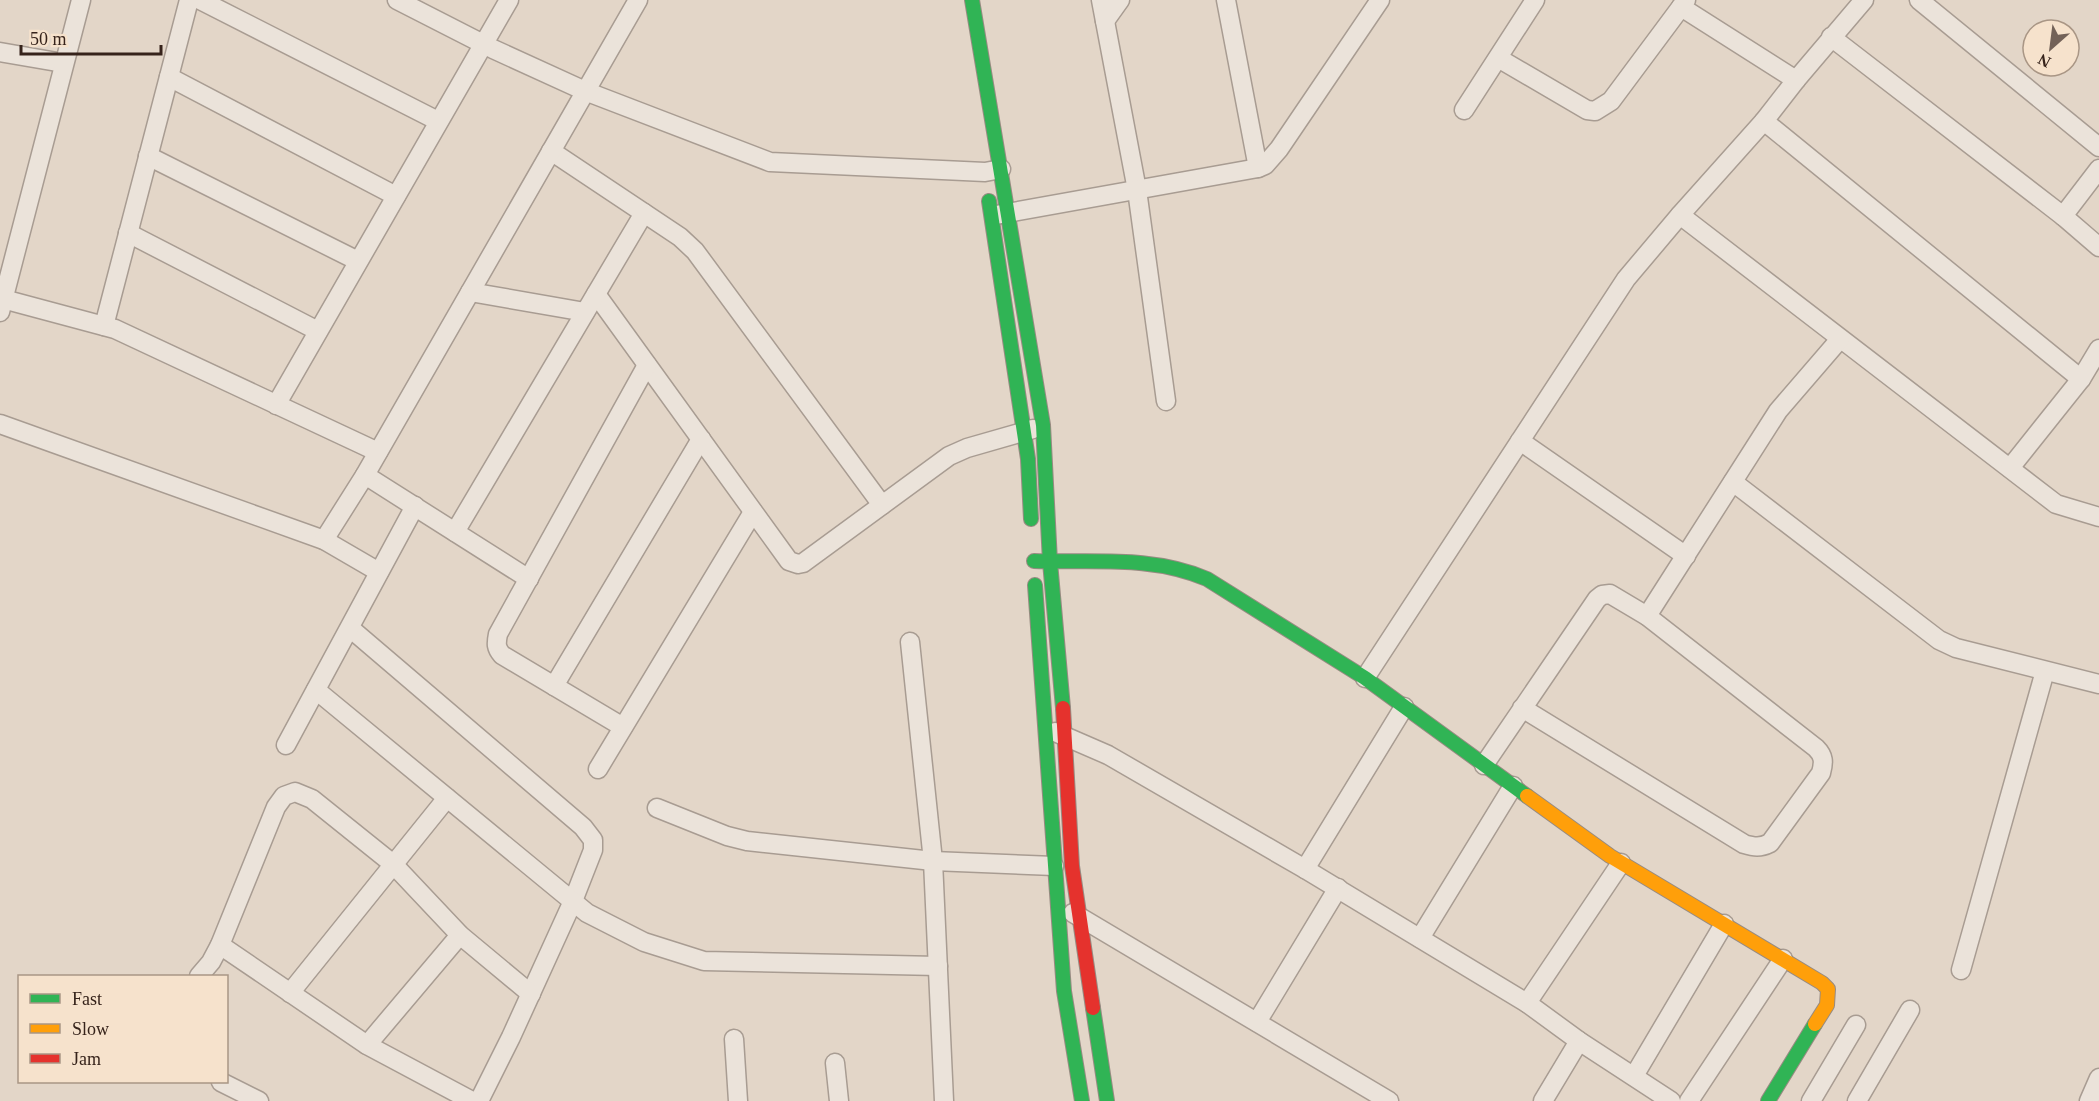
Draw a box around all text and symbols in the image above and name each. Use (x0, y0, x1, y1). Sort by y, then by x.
scale bar (21, 18, 160, 56)
north arrow (2021, 18, 2081, 78)
text: 50 m (30, 29, 67, 49)
text: N (2035, 50, 2053, 71)
legend (18, 975, 228, 1083)
text: Fast (72, 989, 102, 1009)
text: Slow (72, 1019, 109, 1039)
text: Jam (72, 1049, 101, 1069)

